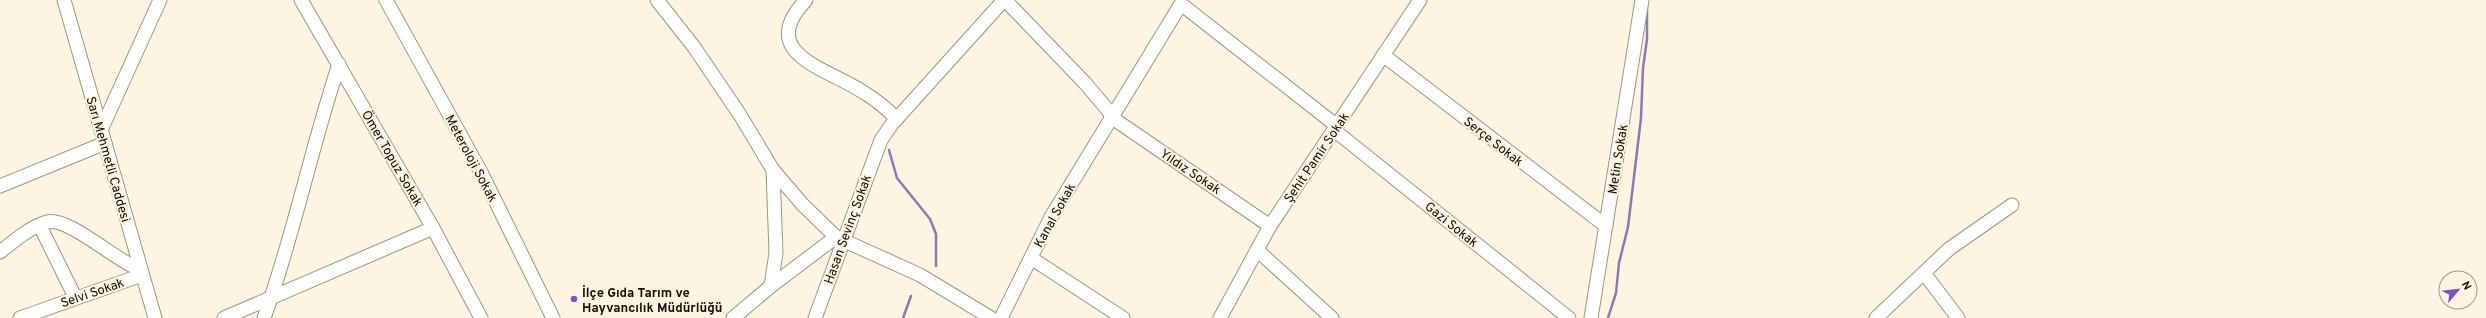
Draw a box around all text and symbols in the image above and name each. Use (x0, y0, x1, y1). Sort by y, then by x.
street label: Sarı Mehmetli Caddesi (81, 95, 133, 224)
street label: Ömer Topuz Sokak (357, 107, 427, 210)
street label: Şehit Pamir Sokak (1281, 110, 1354, 206)
street label: Meteroloji Sokak (440, 112, 500, 205)
street label: Serçe Sokak (1460, 114, 1526, 171)
street label: Metin Sokak (1606, 123, 1632, 196)
street label: Yıldız Sokak (1156, 146, 1223, 199)
street label: Hasan Sevinç Sokak (822, 173, 876, 287)
street label: Kanal Sokak (1031, 181, 1080, 251)
street label: Gazi Sokak (1421, 199, 1481, 252)
north arrow (2438, 270, 2478, 310)
street label: Selvi Sokak (59, 276, 127, 312)
text: N (2458, 279, 2474, 293)
place label: İlçe Gıda Tarım ve Hayvancılık Müdürlüğü (582, 285, 722, 317)
marker: İlçe Gıda Tarım ve Hayvancılık Müdürlüğü (569, 294, 579, 304)

